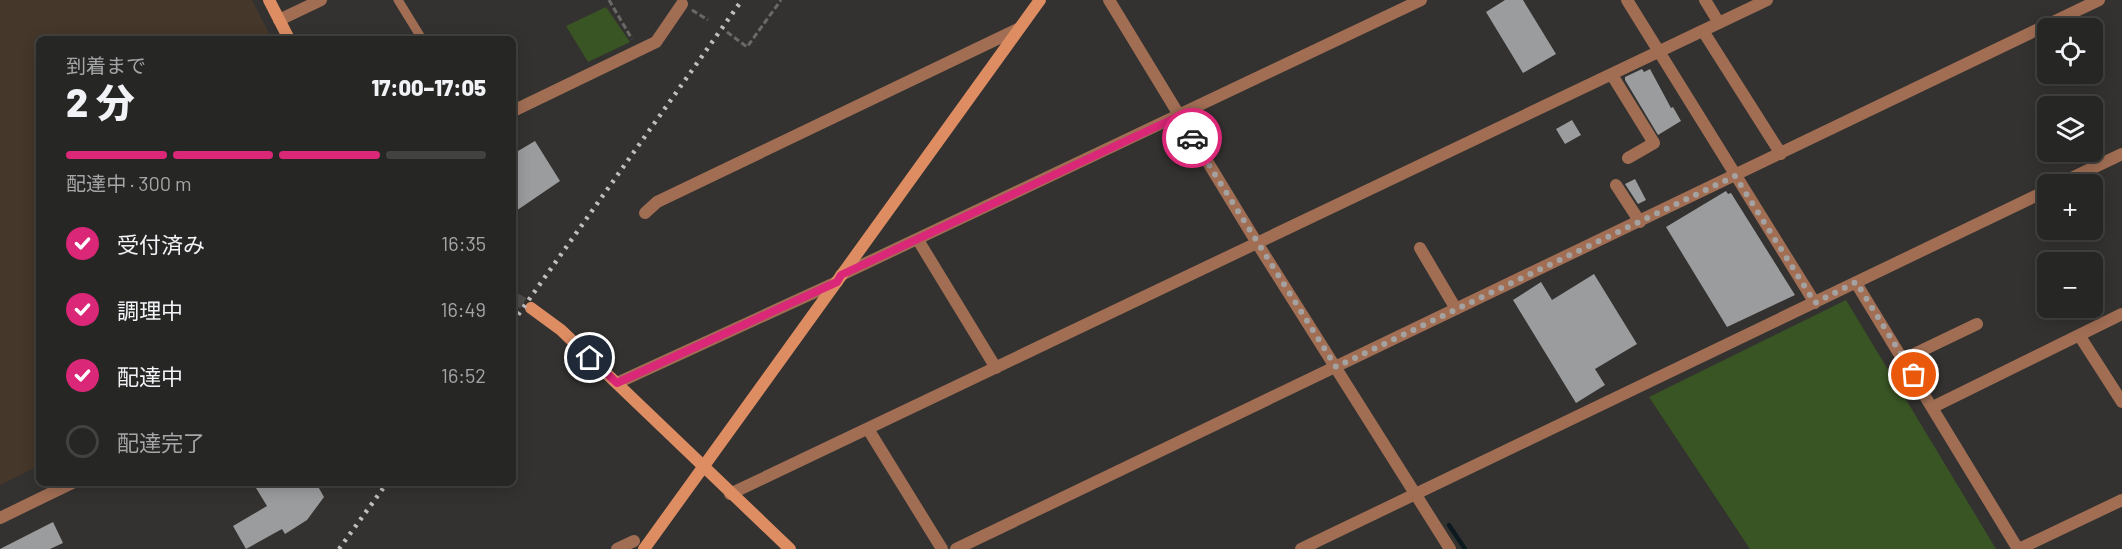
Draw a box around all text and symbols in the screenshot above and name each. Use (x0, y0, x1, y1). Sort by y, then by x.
map controls (2037, 18, 2103, 318)
button: locate (2037, 18, 2103, 84)
text: 到着まで (66, 53, 146, 77)
text: 17:00–17:05 (371, 74, 486, 100)
text: 2 分 (66, 78, 135, 125)
button: layers (2037, 96, 2103, 162)
courier (1162, 108, 1222, 168)
icon: car (1176, 122, 1209, 155)
text: 配達中 · 300 m (66, 171, 192, 195)
button: + (2037, 174, 2103, 240)
icon: check (66, 227, 99, 260)
text: 受付済み (117, 231, 205, 257)
text: 16:35 (441, 231, 486, 255)
button: − (2037, 252, 2103, 318)
icon: check (66, 293, 99, 326)
text: 調理中 (117, 297, 183, 323)
text: 16:49 (440, 297, 486, 321)
pin (564, 332, 615, 383)
icon: home (573, 341, 606, 374)
pin (1888, 349, 1939, 400)
icon: bag (1897, 358, 1930, 391)
icon: check (66, 359, 99, 392)
text: 配達中 (117, 363, 183, 389)
text: 16:52 (441, 363, 486, 387)
text: 配達完了 (117, 429, 205, 455)

